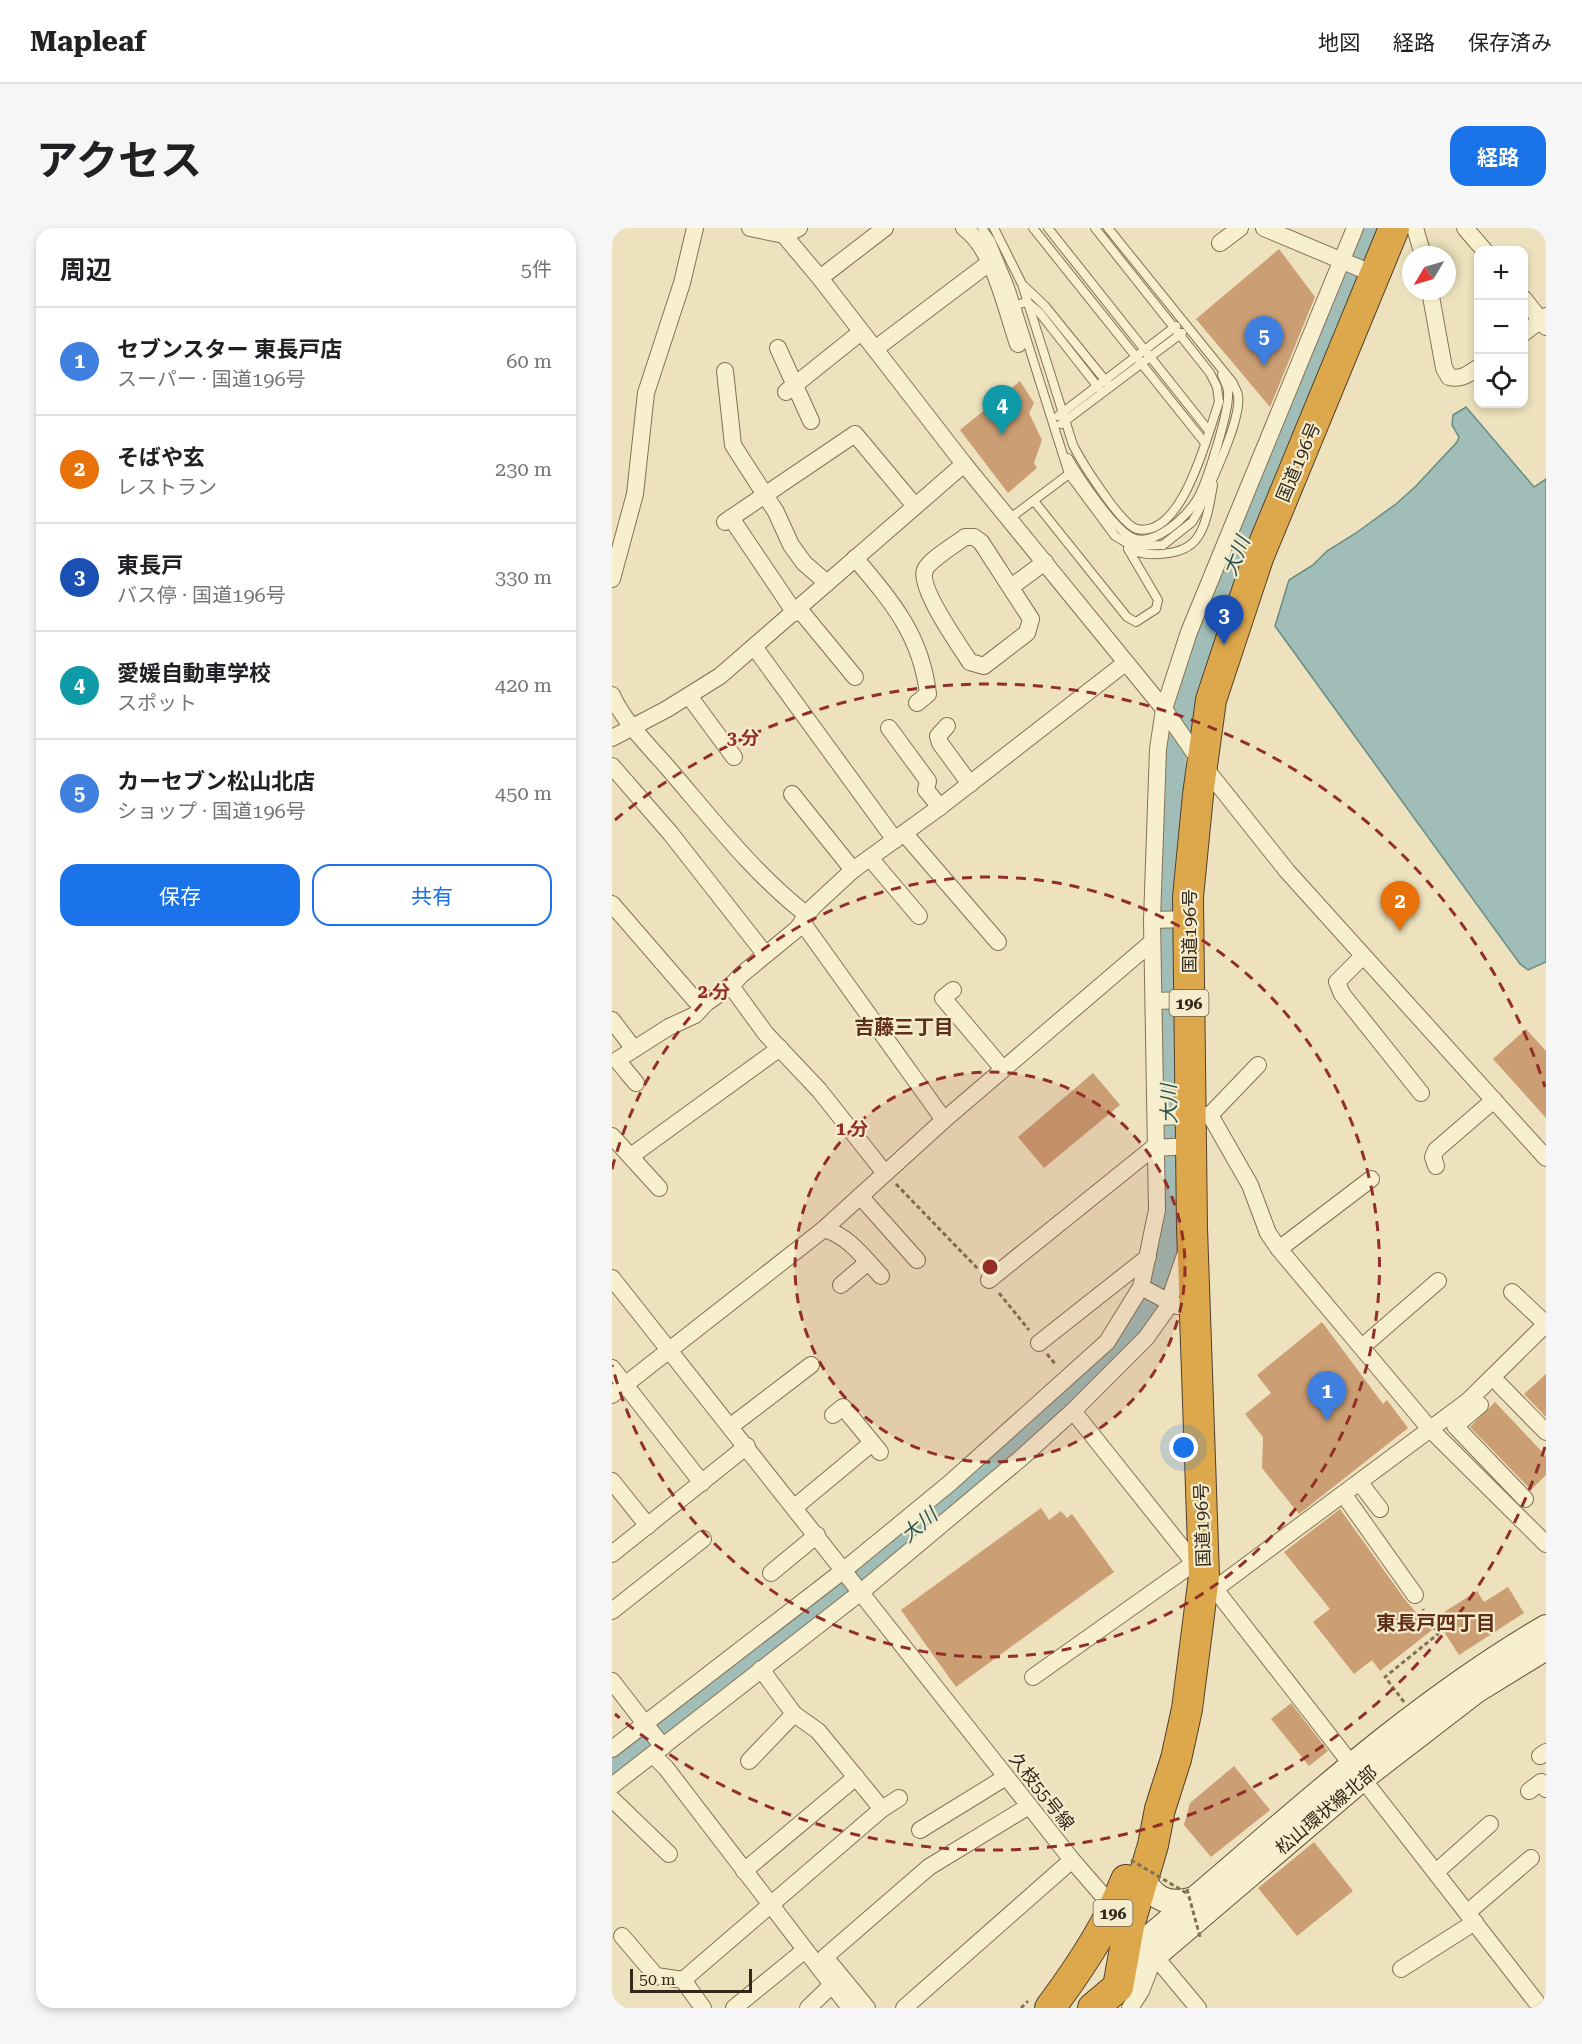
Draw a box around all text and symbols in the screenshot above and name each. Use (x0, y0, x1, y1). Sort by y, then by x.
text: Mapleaf (30, 25, 146, 58)
text: 地図 (1318, 31, 1360, 55)
text: 経路 (1393, 31, 1435, 55)
text: 保存済み (1468, 31, 1552, 55)
button: 経路 (1450, 126, 1546, 186)
text: アクセス (36, 136, 202, 185)
north arrow (1402, 246, 1456, 300)
map controls (1474, 246, 1528, 408)
button: + (1474, 246, 1528, 300)
text: 周辺 (60, 255, 112, 285)
text: 5件 (521, 257, 552, 281)
button: − (1474, 300, 1528, 354)
pin: 5 (1244, 316, 1284, 366)
text: セブンスター 東長戸店 (117, 337, 342, 362)
text: 1 (74, 349, 85, 373)
text: 60 m (506, 349, 552, 373)
button: locate (1474, 354, 1528, 408)
text: スーパー · 国道196号 (117, 367, 306, 391)
pin: 4 (982, 386, 1022, 435)
street label: 国道196号 (1272, 419, 1324, 505)
text: そばや玄 (117, 445, 205, 470)
text: 2 (74, 457, 85, 481)
text: 230 m (495, 457, 552, 481)
text: レストラン (117, 475, 217, 499)
water label: 大川 (1217, 531, 1255, 579)
text: 東長戸 (117, 553, 183, 578)
text: 3 (74, 565, 85, 589)
text: 330 m (495, 565, 552, 589)
text: バス停 · 国道196号 (117, 583, 286, 607)
pin: 3 (1204, 596, 1244, 645)
text: 愛媛自動車学校 (117, 661, 271, 686)
text: 4 (74, 673, 85, 697)
text: 420 m (495, 673, 552, 697)
text: スポット (117, 691, 197, 715)
text: 3 分 (727, 727, 759, 748)
text: カーセブン松山北店 (117, 769, 315, 794)
text: 5 (74, 781, 85, 805)
text: 450 m (495, 781, 552, 805)
text: ショップ · 国道196号 (117, 799, 306, 823)
button: 保存 (60, 864, 300, 926)
button: 共有 (312, 864, 552, 926)
pin: 2 (1380, 882, 1420, 931)
street label: 国道196号 (1179, 889, 1200, 973)
text: 2 分 (698, 981, 730, 1002)
road number: 196 (1170, 990, 1208, 1016)
district label: 吉藤三丁目 (854, 1015, 954, 1039)
water label: 大川 (1157, 1082, 1181, 1124)
text: 1 分 (836, 1118, 868, 1139)
centre of rings (980, 1257, 1000, 1277)
pin: 1 (1308, 1372, 1346, 1421)
your location (1169, 1433, 1198, 1462)
street label: 国道196号 (1190, 1483, 1214, 1567)
water label: 大川 (896, 1502, 944, 1547)
district label: 東長戸四丁目 (1376, 1611, 1496, 1635)
street label: 久枝55号線 (1005, 1748, 1079, 1834)
street label: 松山環状線北部 (1271, 1761, 1381, 1859)
road number: 196 (1094, 1900, 1132, 1926)
scale bar (630, 1966, 752, 1994)
text: 50 m (639, 1970, 676, 1989)

